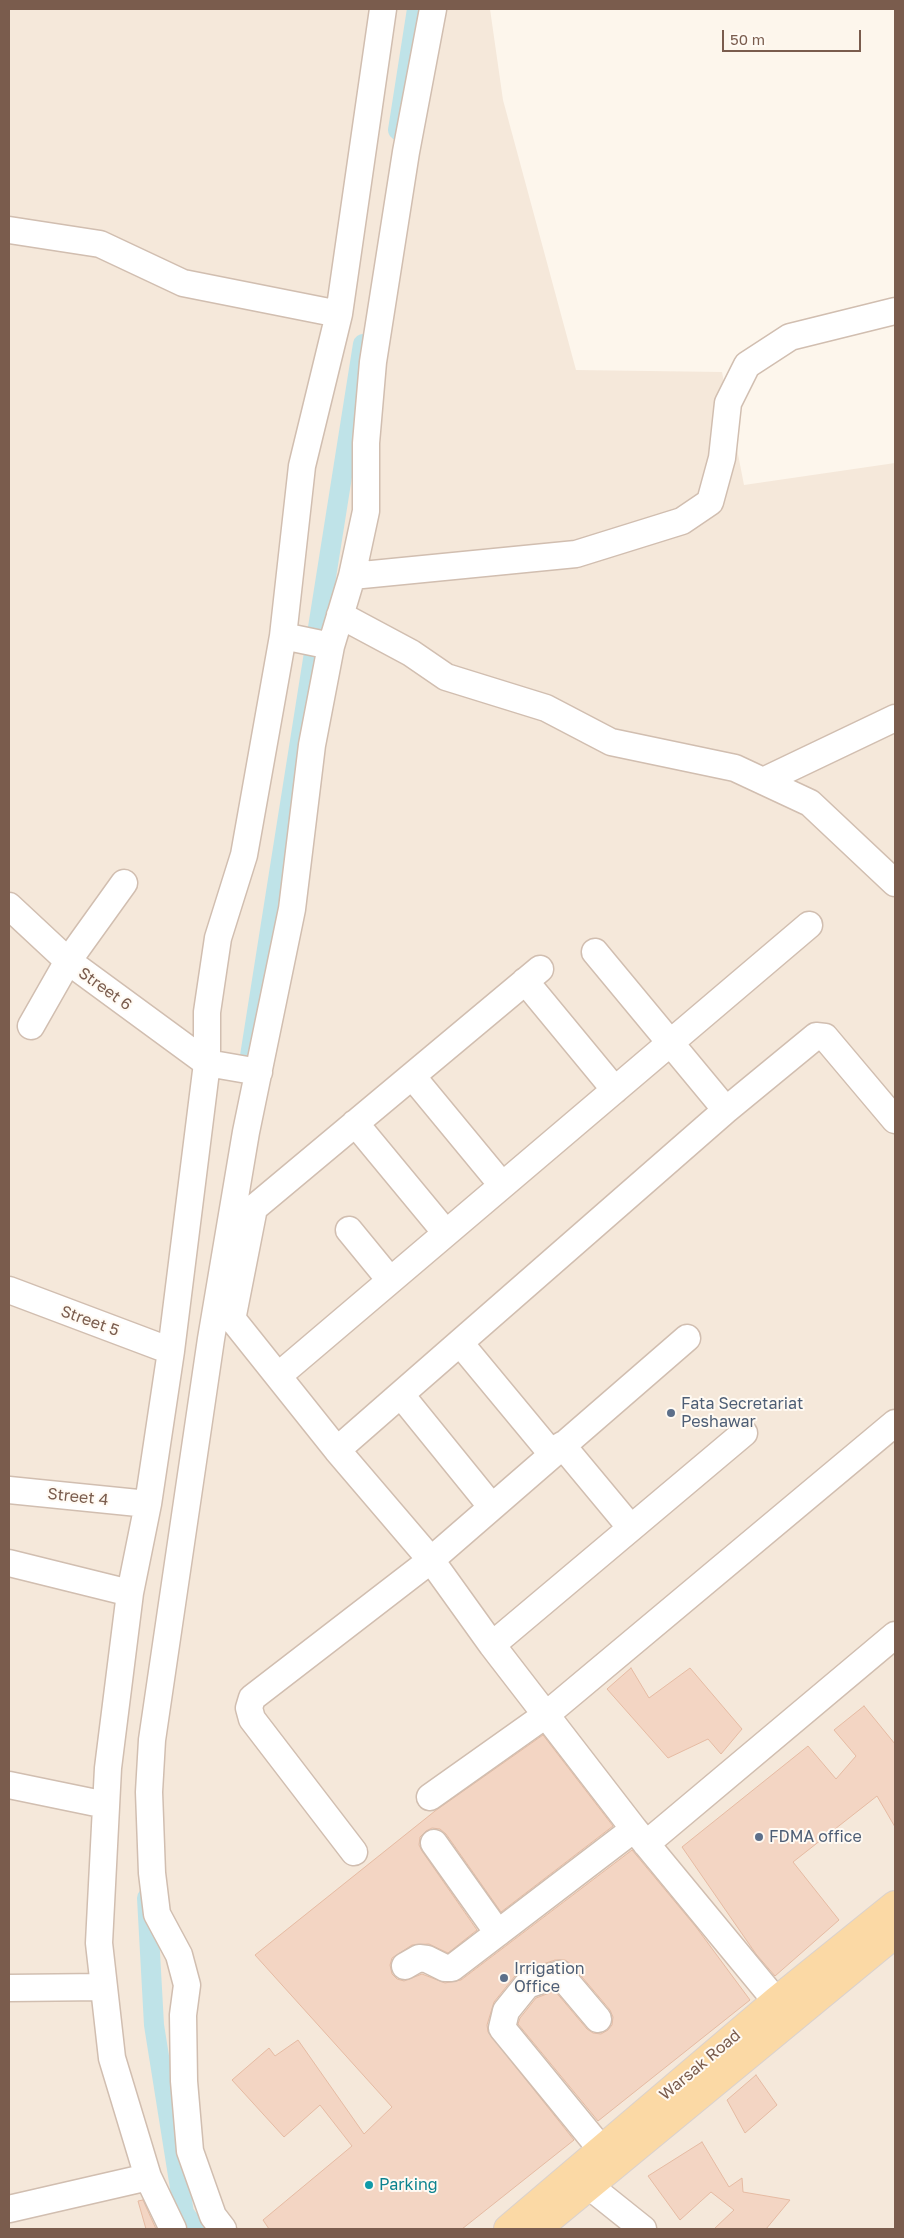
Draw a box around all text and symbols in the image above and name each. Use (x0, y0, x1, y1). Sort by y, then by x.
scale bar (724, 20, 863, 52)
text: 50 m (730, 30, 765, 48)
street label: Street 6 (75, 963, 135, 1015)
street label: Street 5 (58, 1302, 122, 1340)
place label: Fata Secretariat Peshawar (681, 1394, 803, 1432)
marker: Fata Secretariat Peshawar (665, 1407, 677, 1419)
street label: Street 4 (47, 1484, 109, 1510)
place label: FDMA office (769, 1827, 862, 1847)
marker: FDMA office (753, 1831, 765, 1843)
place label: Irrigation Office (514, 1959, 585, 1997)
marker: Irrigation Office (498, 1972, 510, 1984)
street label: Warsak Road (656, 2026, 744, 2104)
place label: Parking (379, 2175, 438, 2195)
marker: Parking (363, 2179, 375, 2191)

